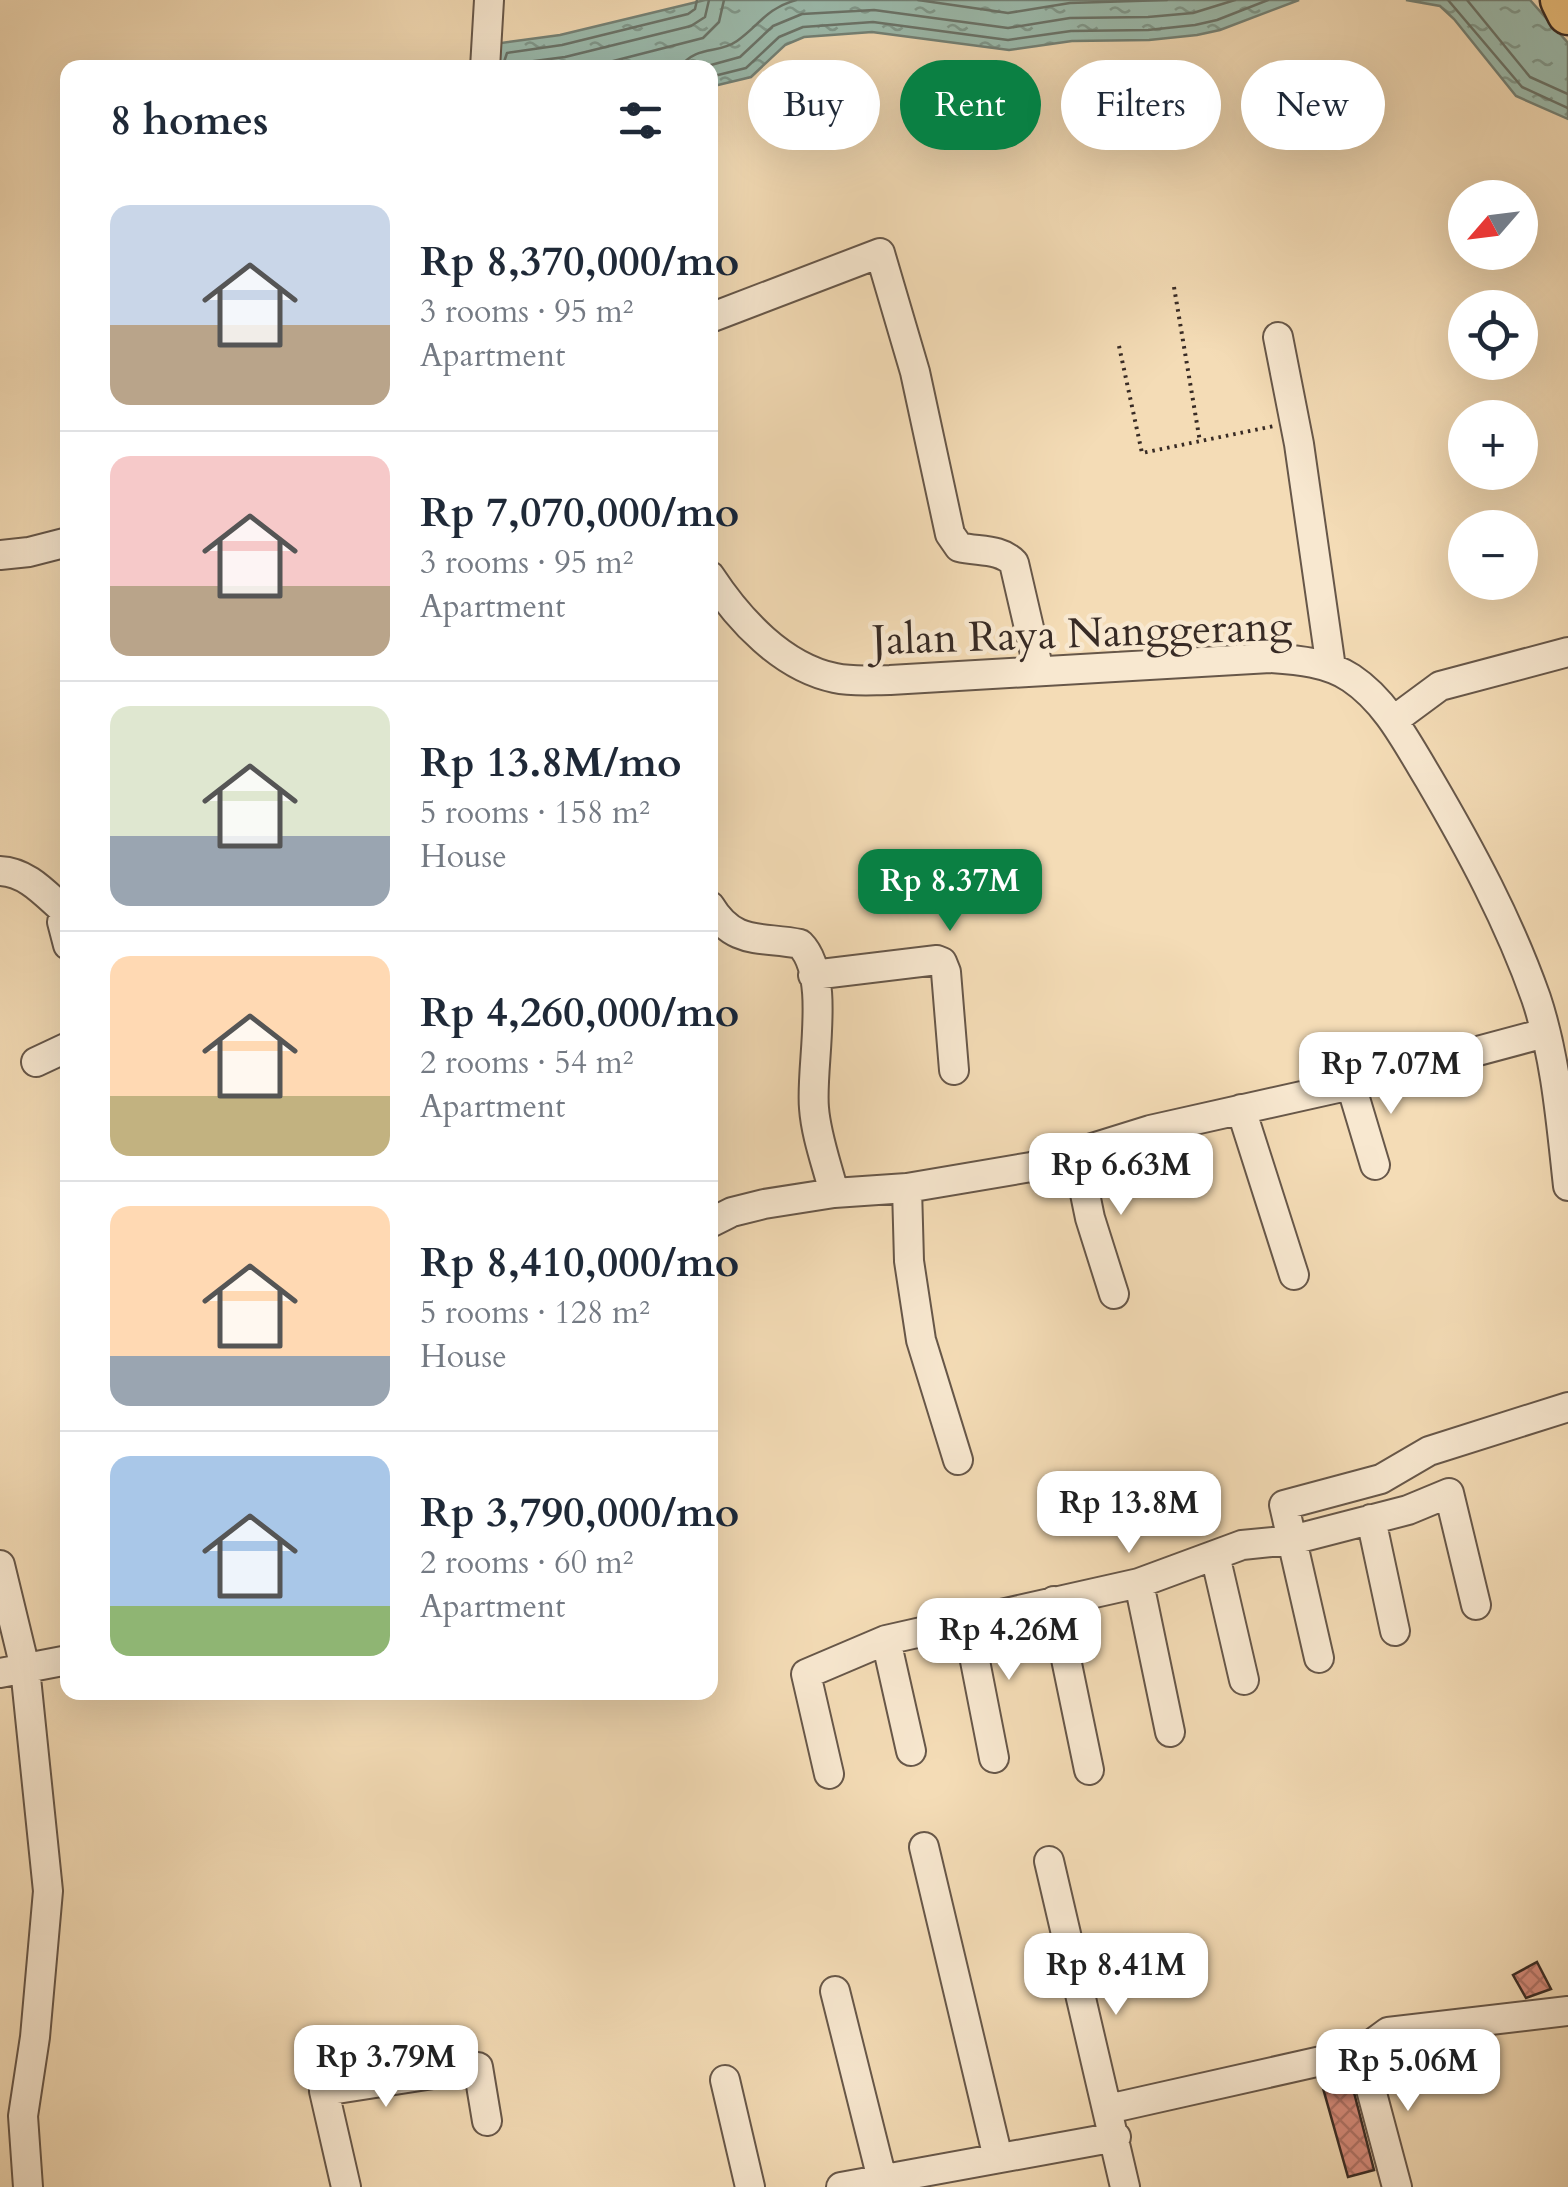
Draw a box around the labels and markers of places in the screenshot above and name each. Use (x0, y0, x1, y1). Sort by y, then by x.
pin: Rp 8.37M (847, 849, 1053, 934)
pin: Rp 7.07M (1288, 1032, 1494, 1117)
pin: Rp 6.63M (1018, 1133, 1224, 1218)
pin: Rp 13.8M (1026, 1471, 1232, 1556)
pin: Rp 4.26M (906, 1598, 1112, 1683)
pin: Rp 8.41M (1013, 1933, 1219, 2018)
pin: Rp 3.79M (283, 2025, 489, 2110)
pin: Rp 5.06M (1305, 2029, 1511, 2114)

